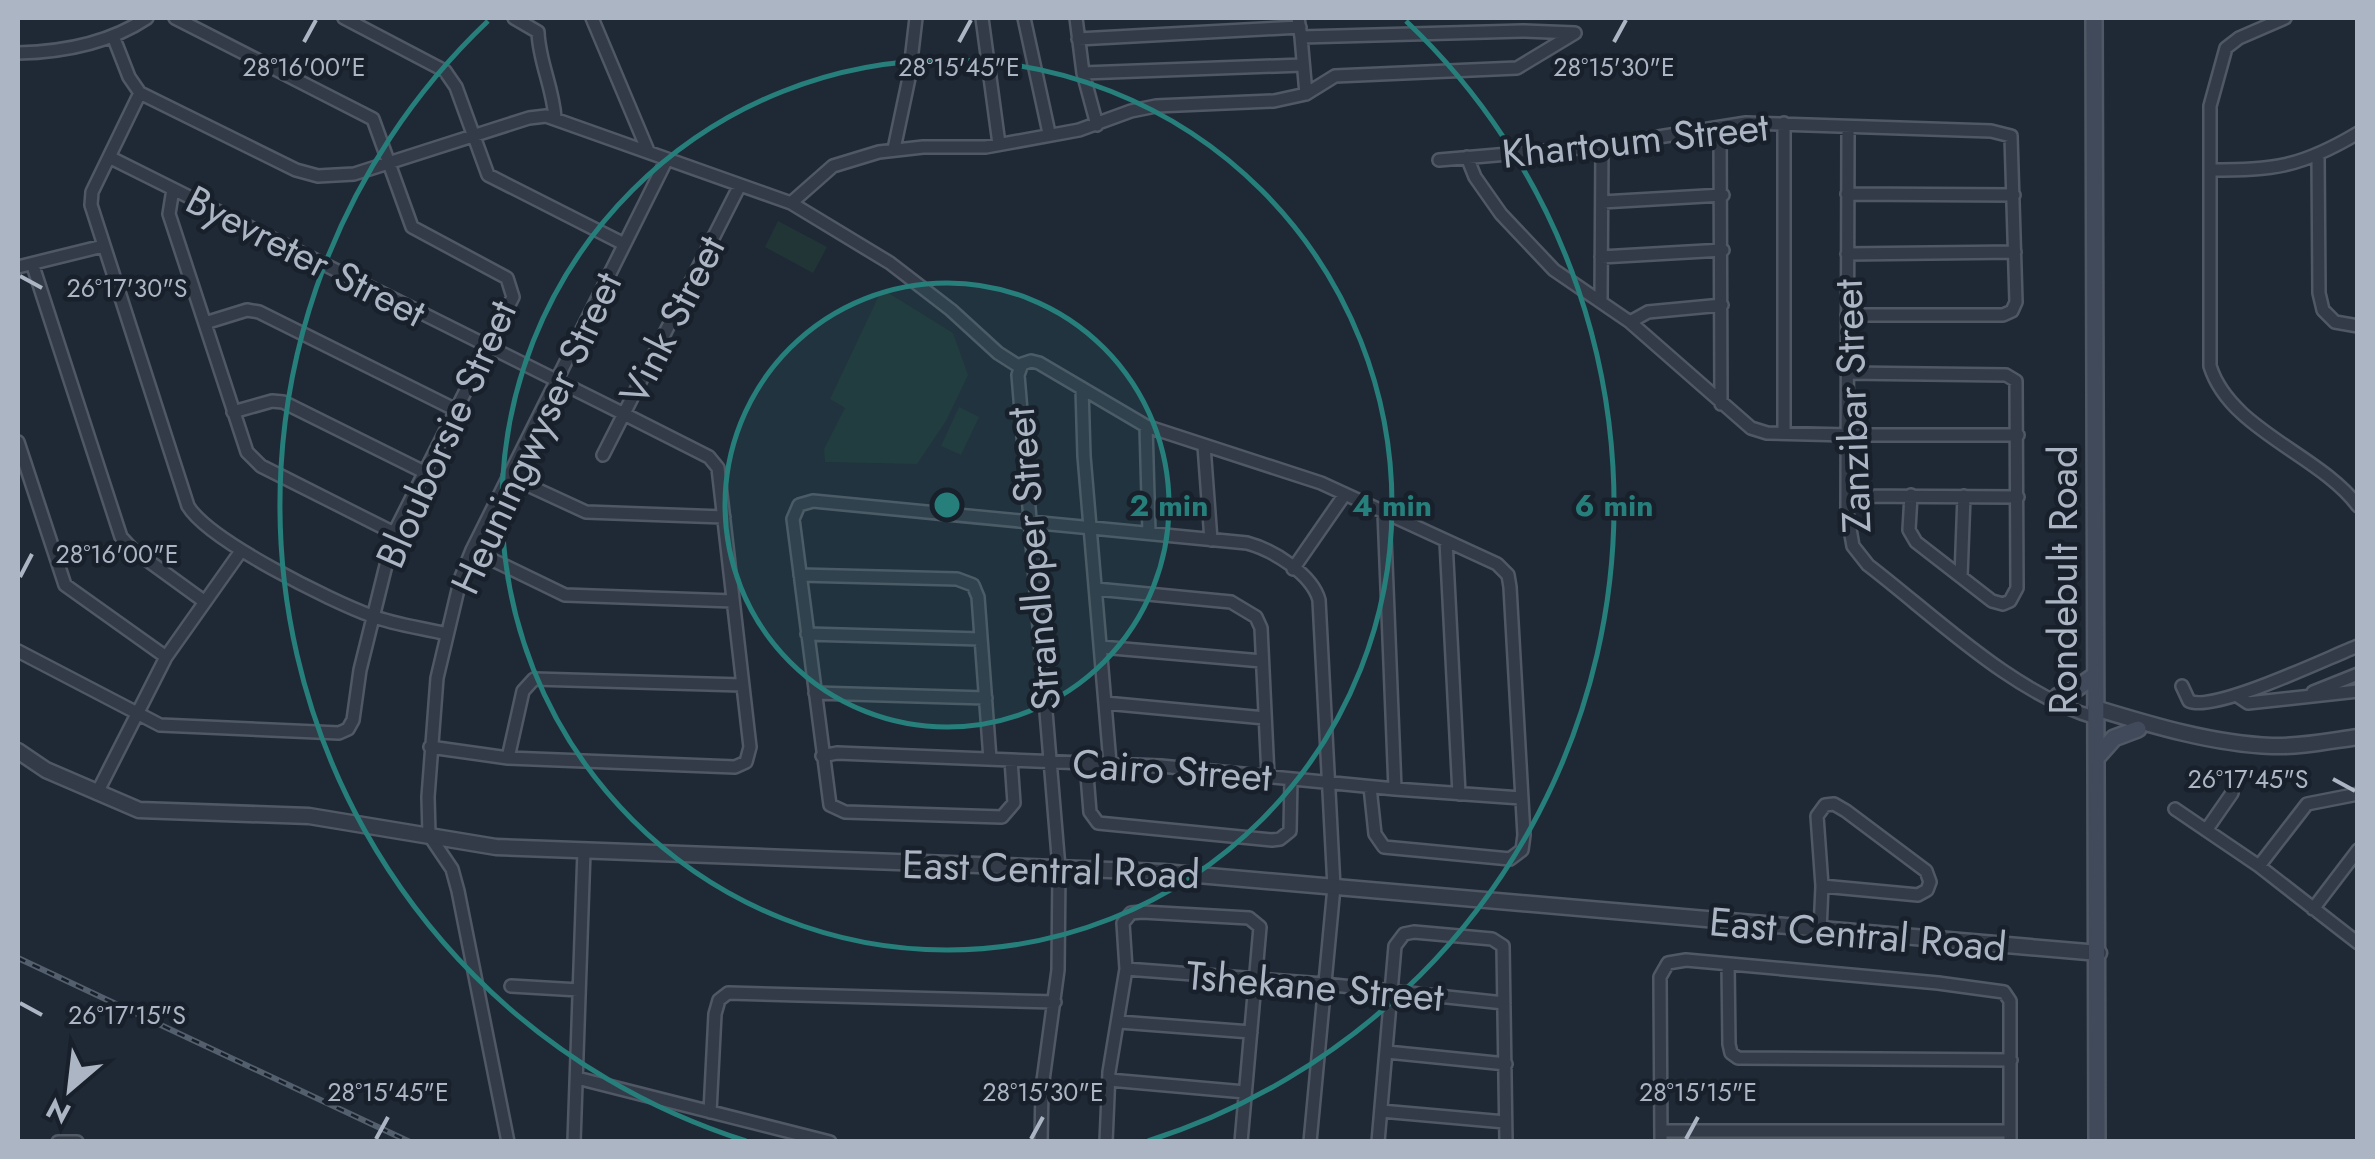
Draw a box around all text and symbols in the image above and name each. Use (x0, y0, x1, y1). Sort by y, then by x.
text: 28°16'00"E (243, 49, 365, 85)
text: 28°15'45"E (898, 49, 1020, 85)
text: 28°15'30"E (1553, 49, 1675, 85)
street label: Khartoum Street (1499, 97, 1772, 183)
street label: Byevreter Street (176, 171, 436, 341)
street label: Vink Street (605, 225, 740, 415)
street label: Heuningwyser Street (436, 262, 636, 604)
text: 26°17'30"S (66, 270, 188, 306)
street label: Zanzibar Street (1819, 278, 1885, 534)
street label: Blouborsie Street (361, 291, 531, 577)
street label: Strandloper Street (991, 405, 1075, 713)
street label: Rondebult Road (2034, 445, 2092, 715)
text: 2 min (1130, 484, 1208, 527)
text: 4 min (1352, 484, 1432, 527)
text: 6 min (1574, 484, 1654, 527)
centre of rings (929, 487, 965, 523)
text: 28°16'00"E (56, 536, 178, 572)
street label: Cairo Street (1070, 734, 1274, 806)
text: 26°17'45"S (2187, 761, 2309, 797)
street label: East Central Road (901, 835, 1201, 903)
street label: East Central Road (1707, 892, 2009, 976)
street label: Tshekane Street (1184, 946, 1447, 1026)
text: 26°17'15"S (68, 997, 186, 1033)
north arrow (20, 1039, 120, 1139)
text: 28°15'45"E (327, 1074, 449, 1110)
text: 28°15'30"E (982, 1074, 1104, 1110)
text: 28°15'15"E (1639, 1074, 1757, 1110)
text: N (39, 1087, 78, 1134)

